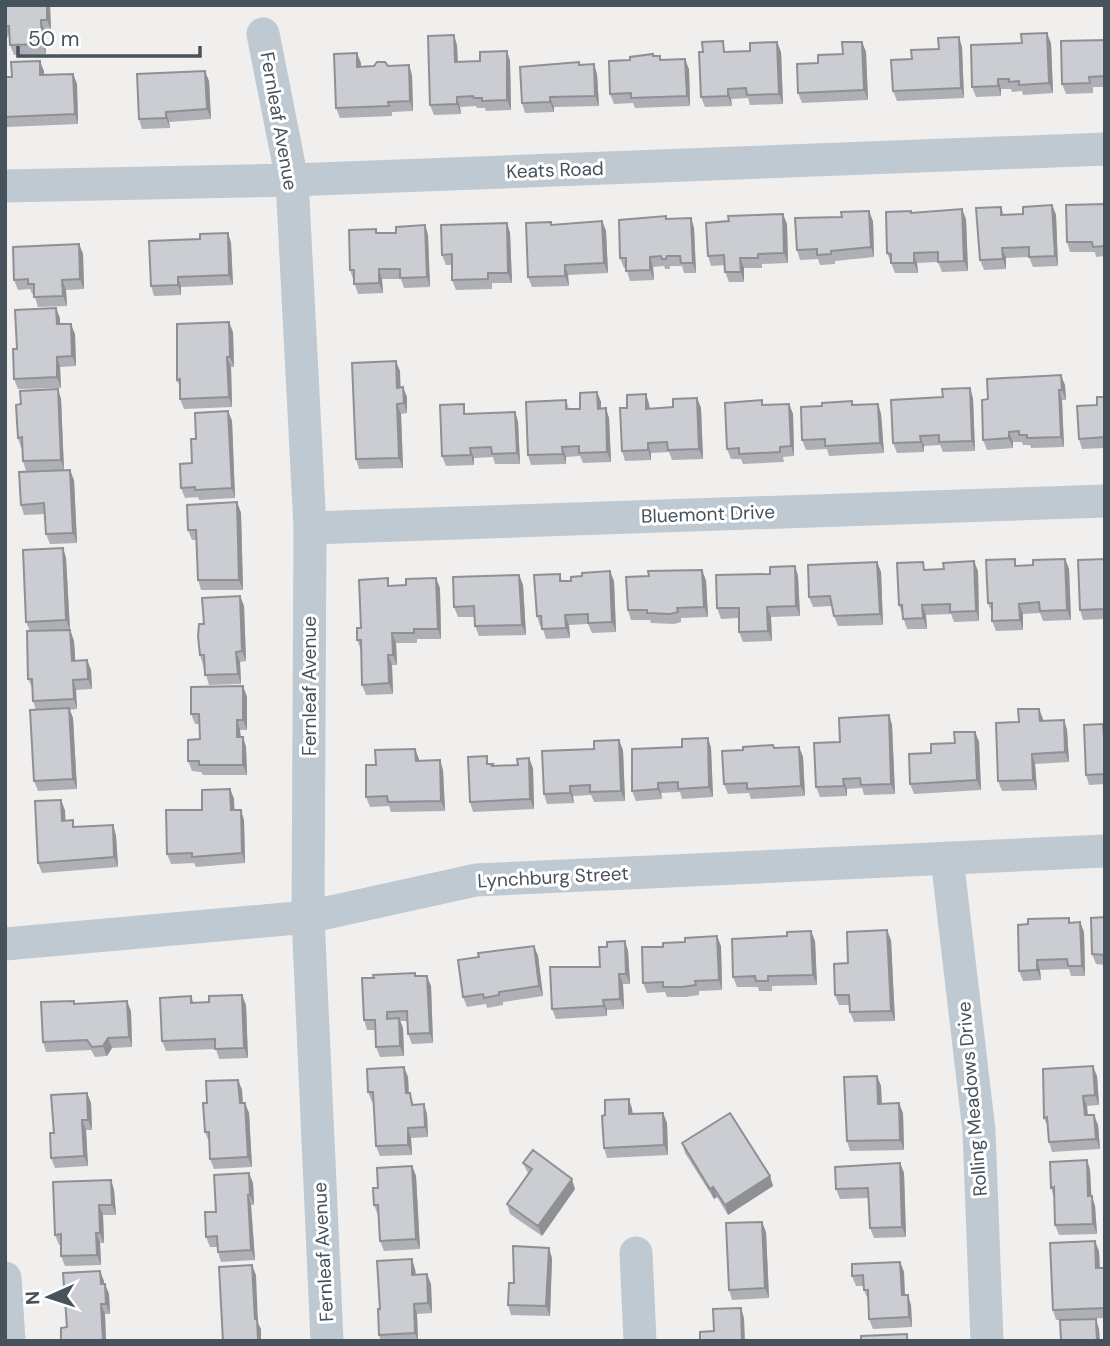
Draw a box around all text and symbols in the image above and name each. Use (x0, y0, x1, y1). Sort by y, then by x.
scale bar (18, 14, 200, 58)
text: 50 m (28, 25, 79, 53)
street label: Fernleaf Avenue (255, 50, 303, 192)
street label: Keats Road (506, 156, 604, 184)
street label: Bluemont Drive (641, 499, 775, 529)
street label: Fernleaf Avenue (297, 616, 322, 756)
street label: Lynchburg Street (477, 861, 629, 893)
street label: Rolling Meadows Drive (951, 1000, 993, 1198)
street label: Fernleaf Avenue (307, 1181, 339, 1323)
north arrow (14, 1262, 84, 1332)
text: N (20, 1290, 45, 1305)

